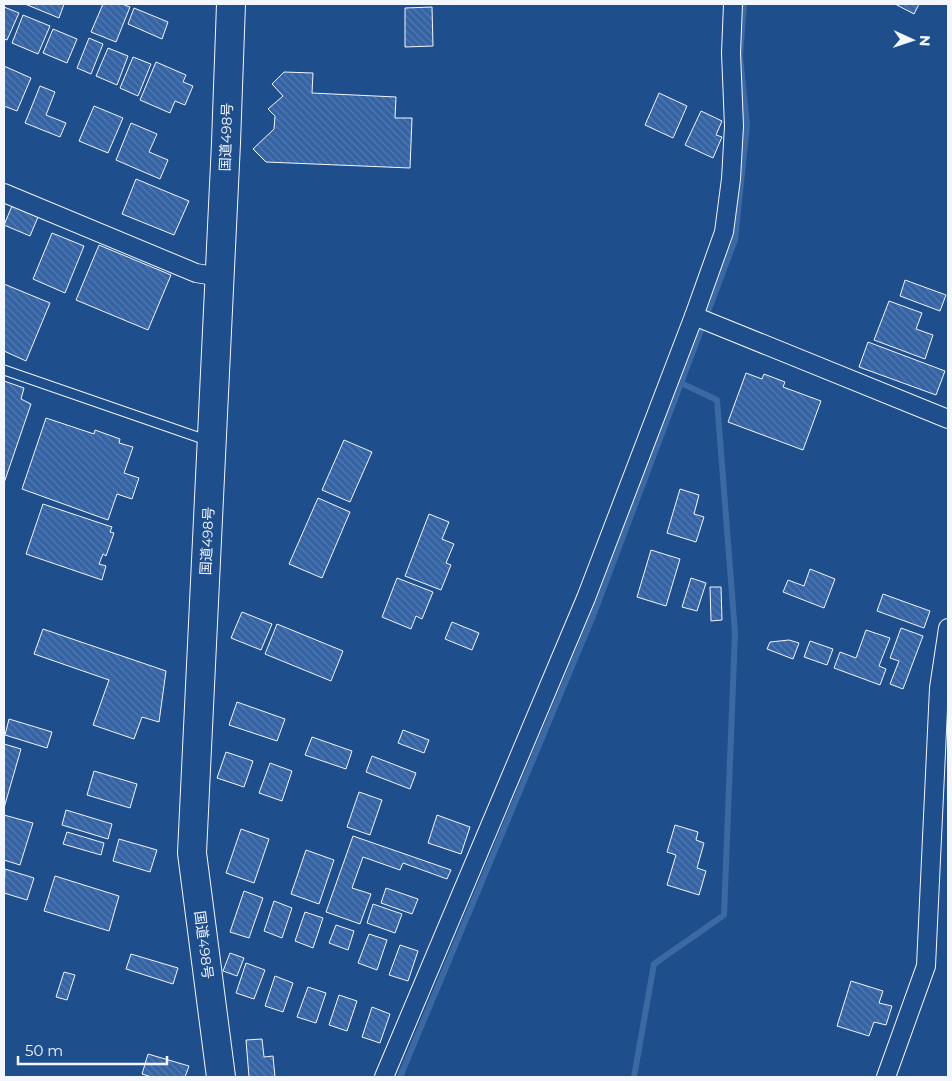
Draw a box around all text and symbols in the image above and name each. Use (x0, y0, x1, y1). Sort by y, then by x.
north arrow (887, 15, 937, 65)
text: N (916, 35, 934, 47)
street label: 国道498号 (216, 102, 236, 172)
street label: 国道498号 (196, 506, 218, 576)
street label: 国道498号 (191, 910, 217, 980)
scale bar (18, 1034, 166, 1066)
text: 50 m (25, 1041, 63, 1060)

